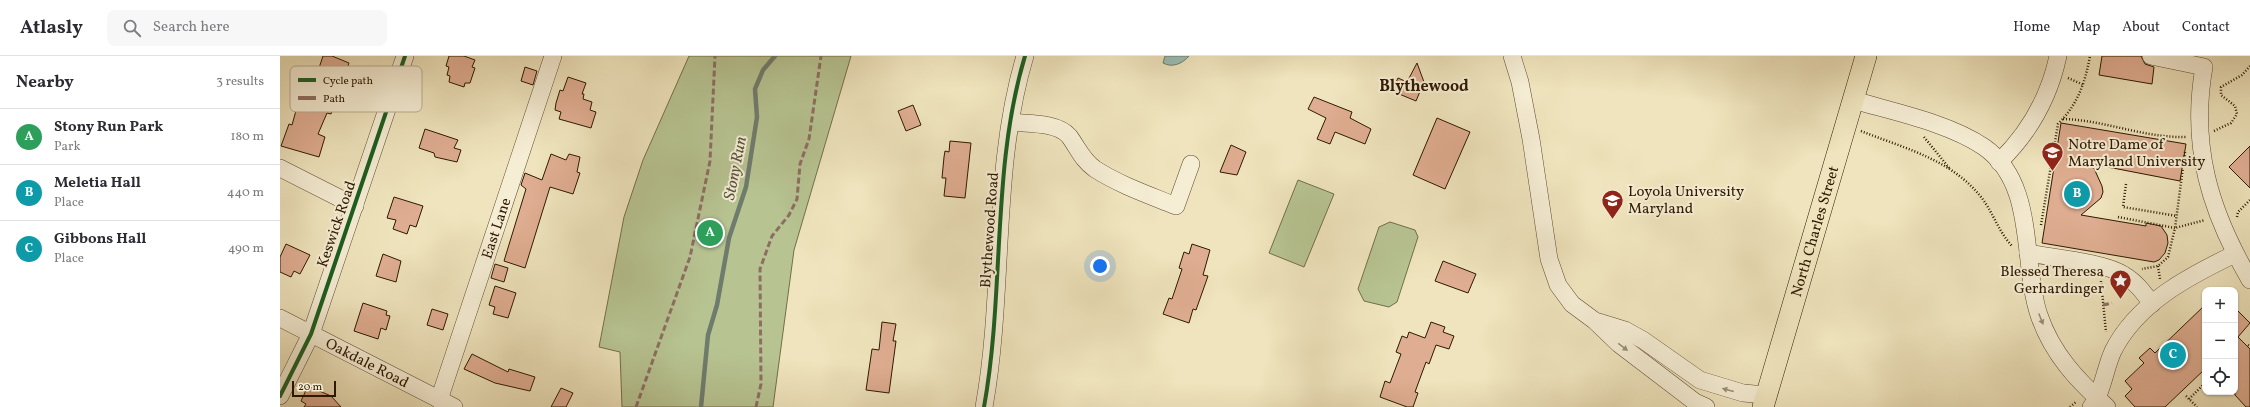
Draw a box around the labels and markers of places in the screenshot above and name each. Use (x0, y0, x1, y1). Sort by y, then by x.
place label: Notre Dame of Maryland University (2068, 135, 2205, 173)
school or university icon: Notre Dame of Maryland University (2040, 140, 2066, 173)
pin: B (2064, 179, 2090, 209)
place label: Loyola University Maryland (1628, 182, 1744, 220)
school or university icon: Loyola University Maryland (1600, 187, 1626, 220)
pin: A (697, 218, 723, 248)
place label: Blessed Theresa Gerhardinger (2000, 262, 2104, 300)
place icon: Blessed Theresa Gerhardinger (2107, 267, 2133, 300)
pin: C (2160, 340, 2186, 370)

